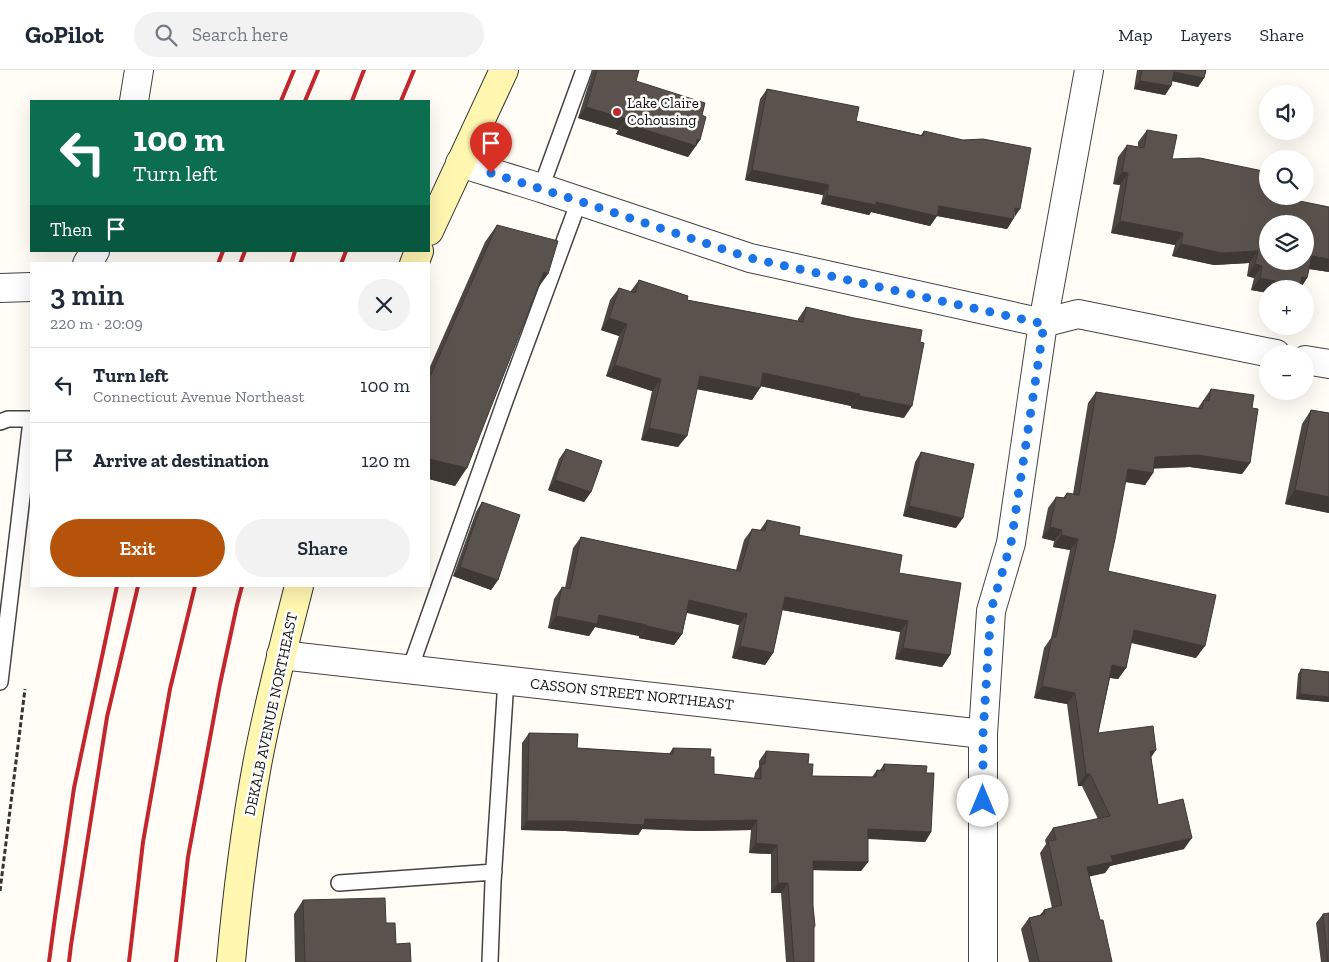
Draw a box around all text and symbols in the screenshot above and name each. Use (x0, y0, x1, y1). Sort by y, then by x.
search box (134, 12, 484, 57)
text: GoPilot (25, 20, 104, 49)
icon: search (152, 21, 180, 49)
text: Search here (192, 23, 288, 46)
text: Map (1118, 24, 1153, 46)
text: Layers (1181, 24, 1232, 46)
text: Share (1260, 24, 1304, 46)
map controls (1259, 85, 1314, 400)
button: sound (1259, 85, 1314, 140)
place label: Lake Claire Cohousing (627, 94, 699, 129)
marker: Lake Claire Cohousing (611, 106, 623, 118)
text: 100 m (133, 118, 225, 160)
icon: left (50, 120, 115, 185)
pin (470, 122, 512, 173)
icon: arrive (477, 129, 505, 157)
button: search (1259, 150, 1314, 205)
text: Turn left (133, 160, 217, 187)
icon: arrive (102, 215, 130, 243)
button: layers (1259, 215, 1314, 270)
text: Then (50, 218, 92, 241)
text: 3 min (50, 277, 124, 313)
button: close (358, 279, 410, 331)
button: + (1259, 280, 1314, 335)
text: 220 m · 20:09 (50, 314, 143, 333)
button: − (1259, 345, 1314, 400)
text: Turn left (93, 364, 168, 387)
icon: left (50, 371, 78, 399)
text: 100 m (360, 374, 410, 397)
text: Connecticut Avenue Northeast (93, 387, 304, 406)
icon: arrive (50, 446, 78, 474)
text: Arrive at destination (93, 449, 269, 472)
text: 120 m (361, 449, 410, 472)
button: Exit (50, 519, 225, 577)
button: Share (235, 519, 410, 577)
street label: DEKALB AVENUE NORTHEAST (241, 611, 301, 817)
street label: CASSON STREET NORTHEAST (529, 674, 735, 714)
position arrow (956, 774, 1008, 826)

